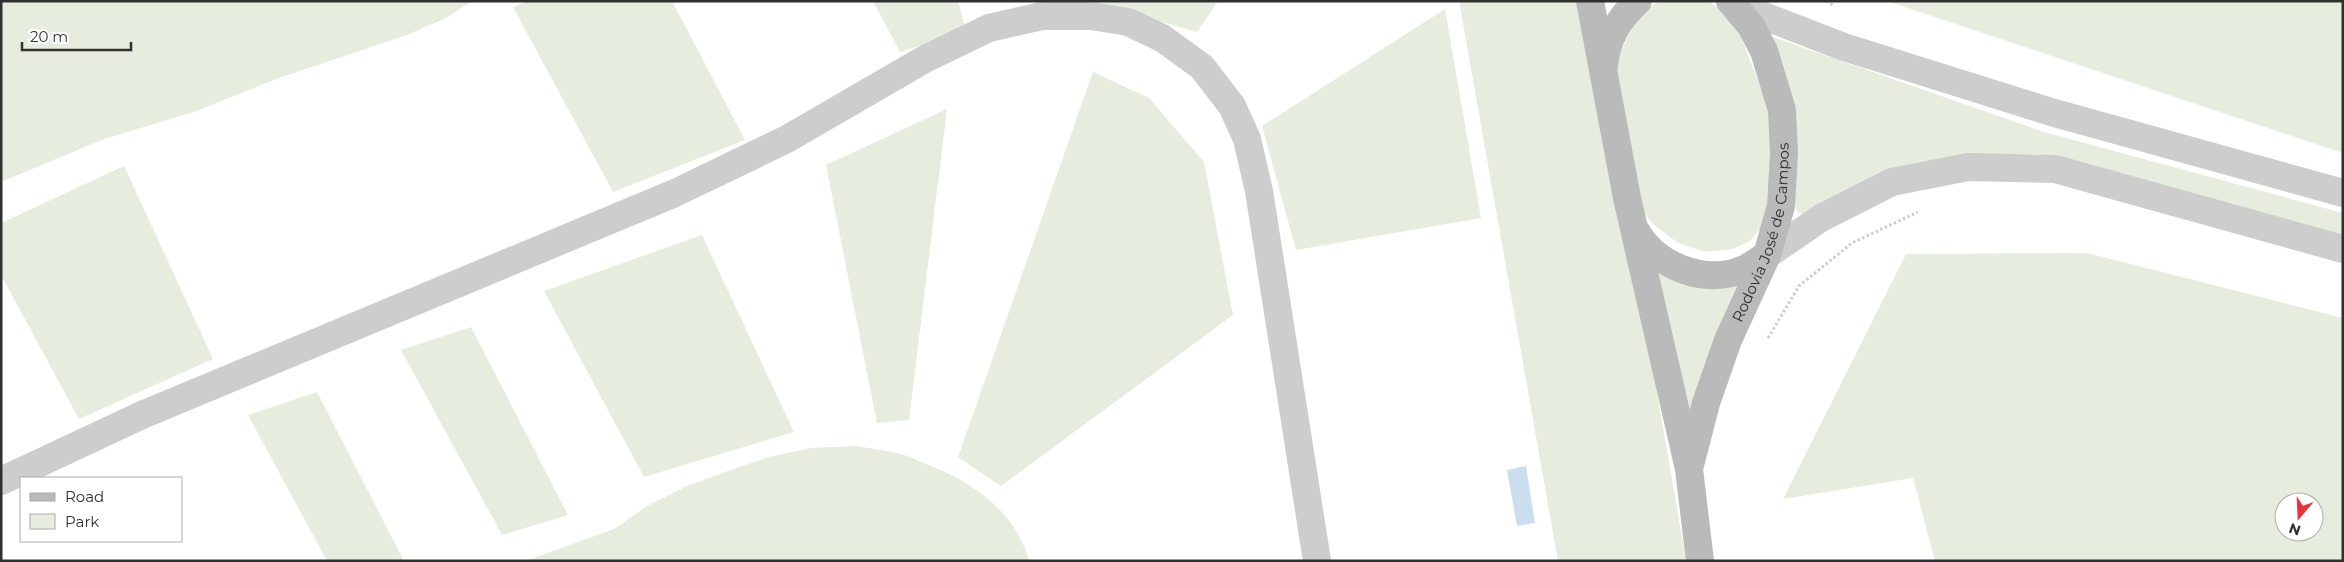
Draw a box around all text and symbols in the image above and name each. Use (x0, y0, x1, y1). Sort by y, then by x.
scale bar (22, 20, 131, 52)
text: 20 m (30, 27, 68, 46)
street label: Rodovia José de Campos (1728, 142, 1793, 325)
legend (20, 477, 182, 542)
text: Road (65, 487, 104, 506)
north arrow (2274, 492, 2324, 542)
text: Park (65, 512, 99, 531)
text: N (2286, 519, 2303, 540)

